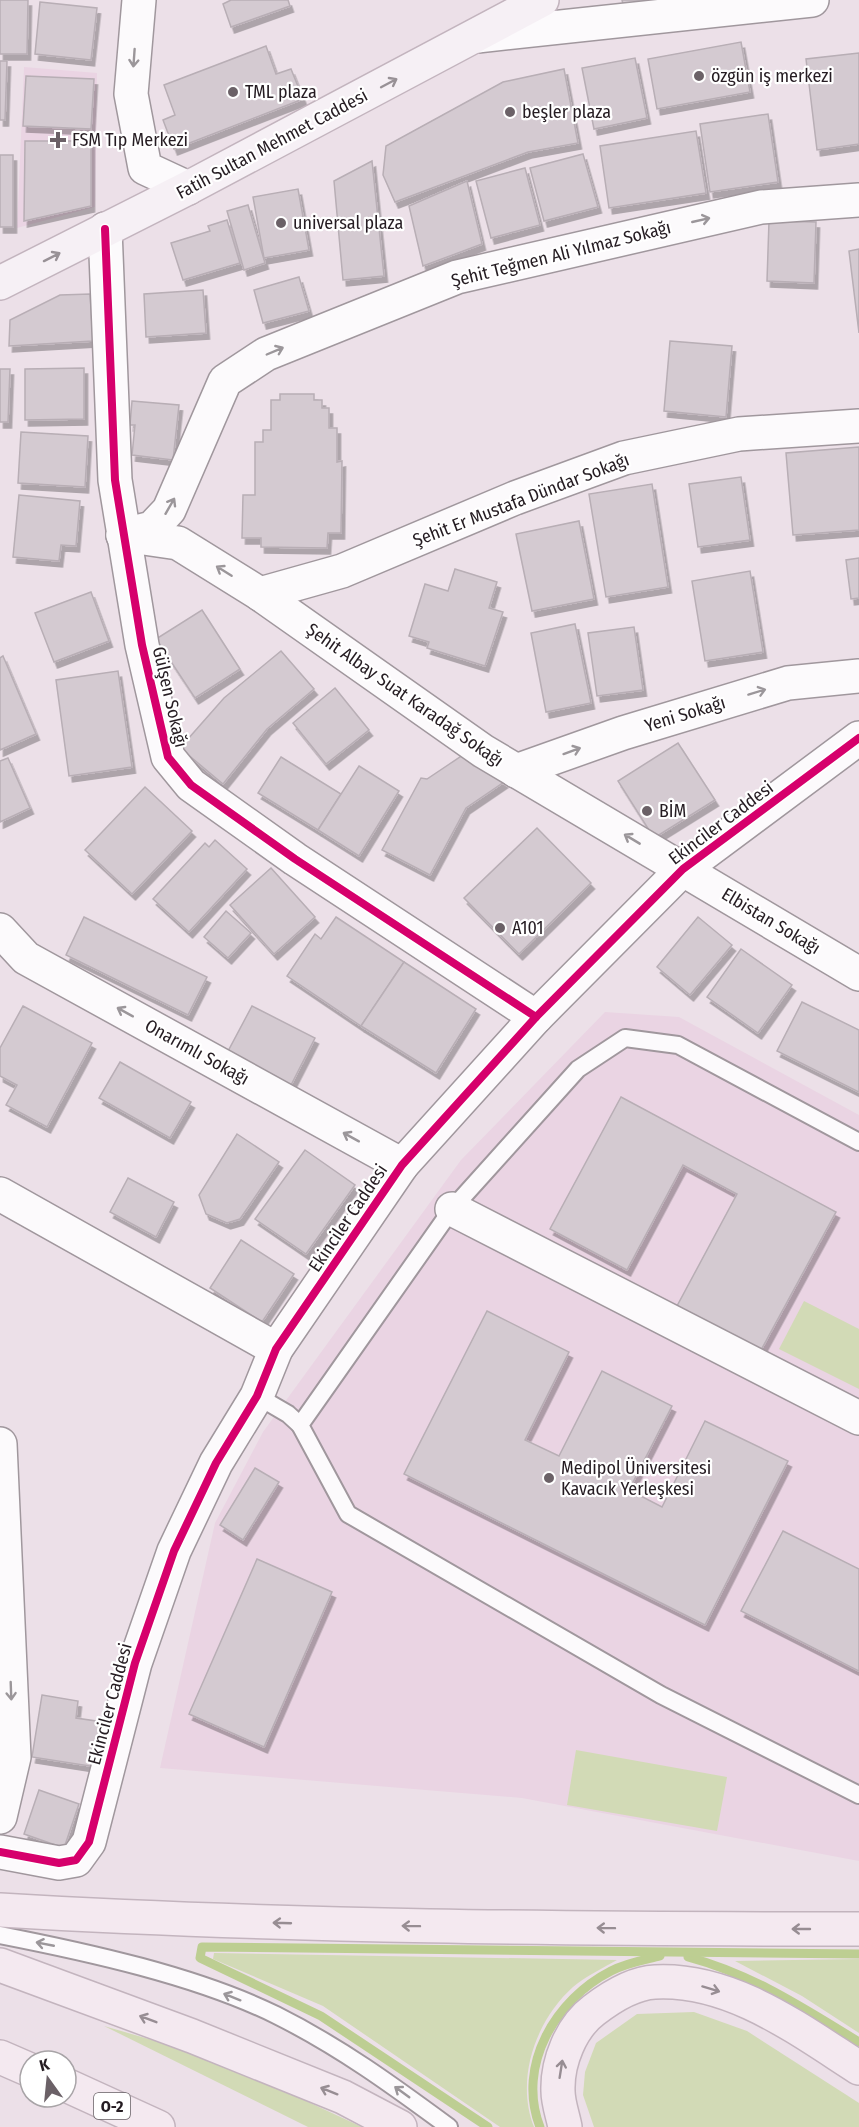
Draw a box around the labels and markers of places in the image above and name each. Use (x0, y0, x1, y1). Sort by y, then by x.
place label: özgün iş merkezi (711, 65, 833, 87)
marker: özgün iş merkezi (692, 69, 706, 83)
place label: TML plaza (245, 81, 317, 103)
marker: TML plaza (226, 85, 240, 99)
place label: beşler plaza (522, 101, 611, 123)
marker: beşler plaza (503, 105, 517, 119)
place label: FSM Tıp Merkezi (72, 129, 188, 151)
marker: FSM Tıp Merkezi (49, 131, 67, 149)
place label: universal plaza (293, 212, 403, 234)
marker: universal plaza (274, 216, 288, 230)
place label: BİM (659, 800, 686, 822)
marker: BİM (640, 804, 654, 818)
place label: A101 (512, 917, 544, 939)
marker: A101 (493, 921, 507, 935)
place label: Medipol Üniversitesi Kavacık Yerleşkesi (561, 1457, 711, 1500)
marker: Medipol Üniversitesi Kavacık Yerleşkesi (542, 1471, 556, 1485)

